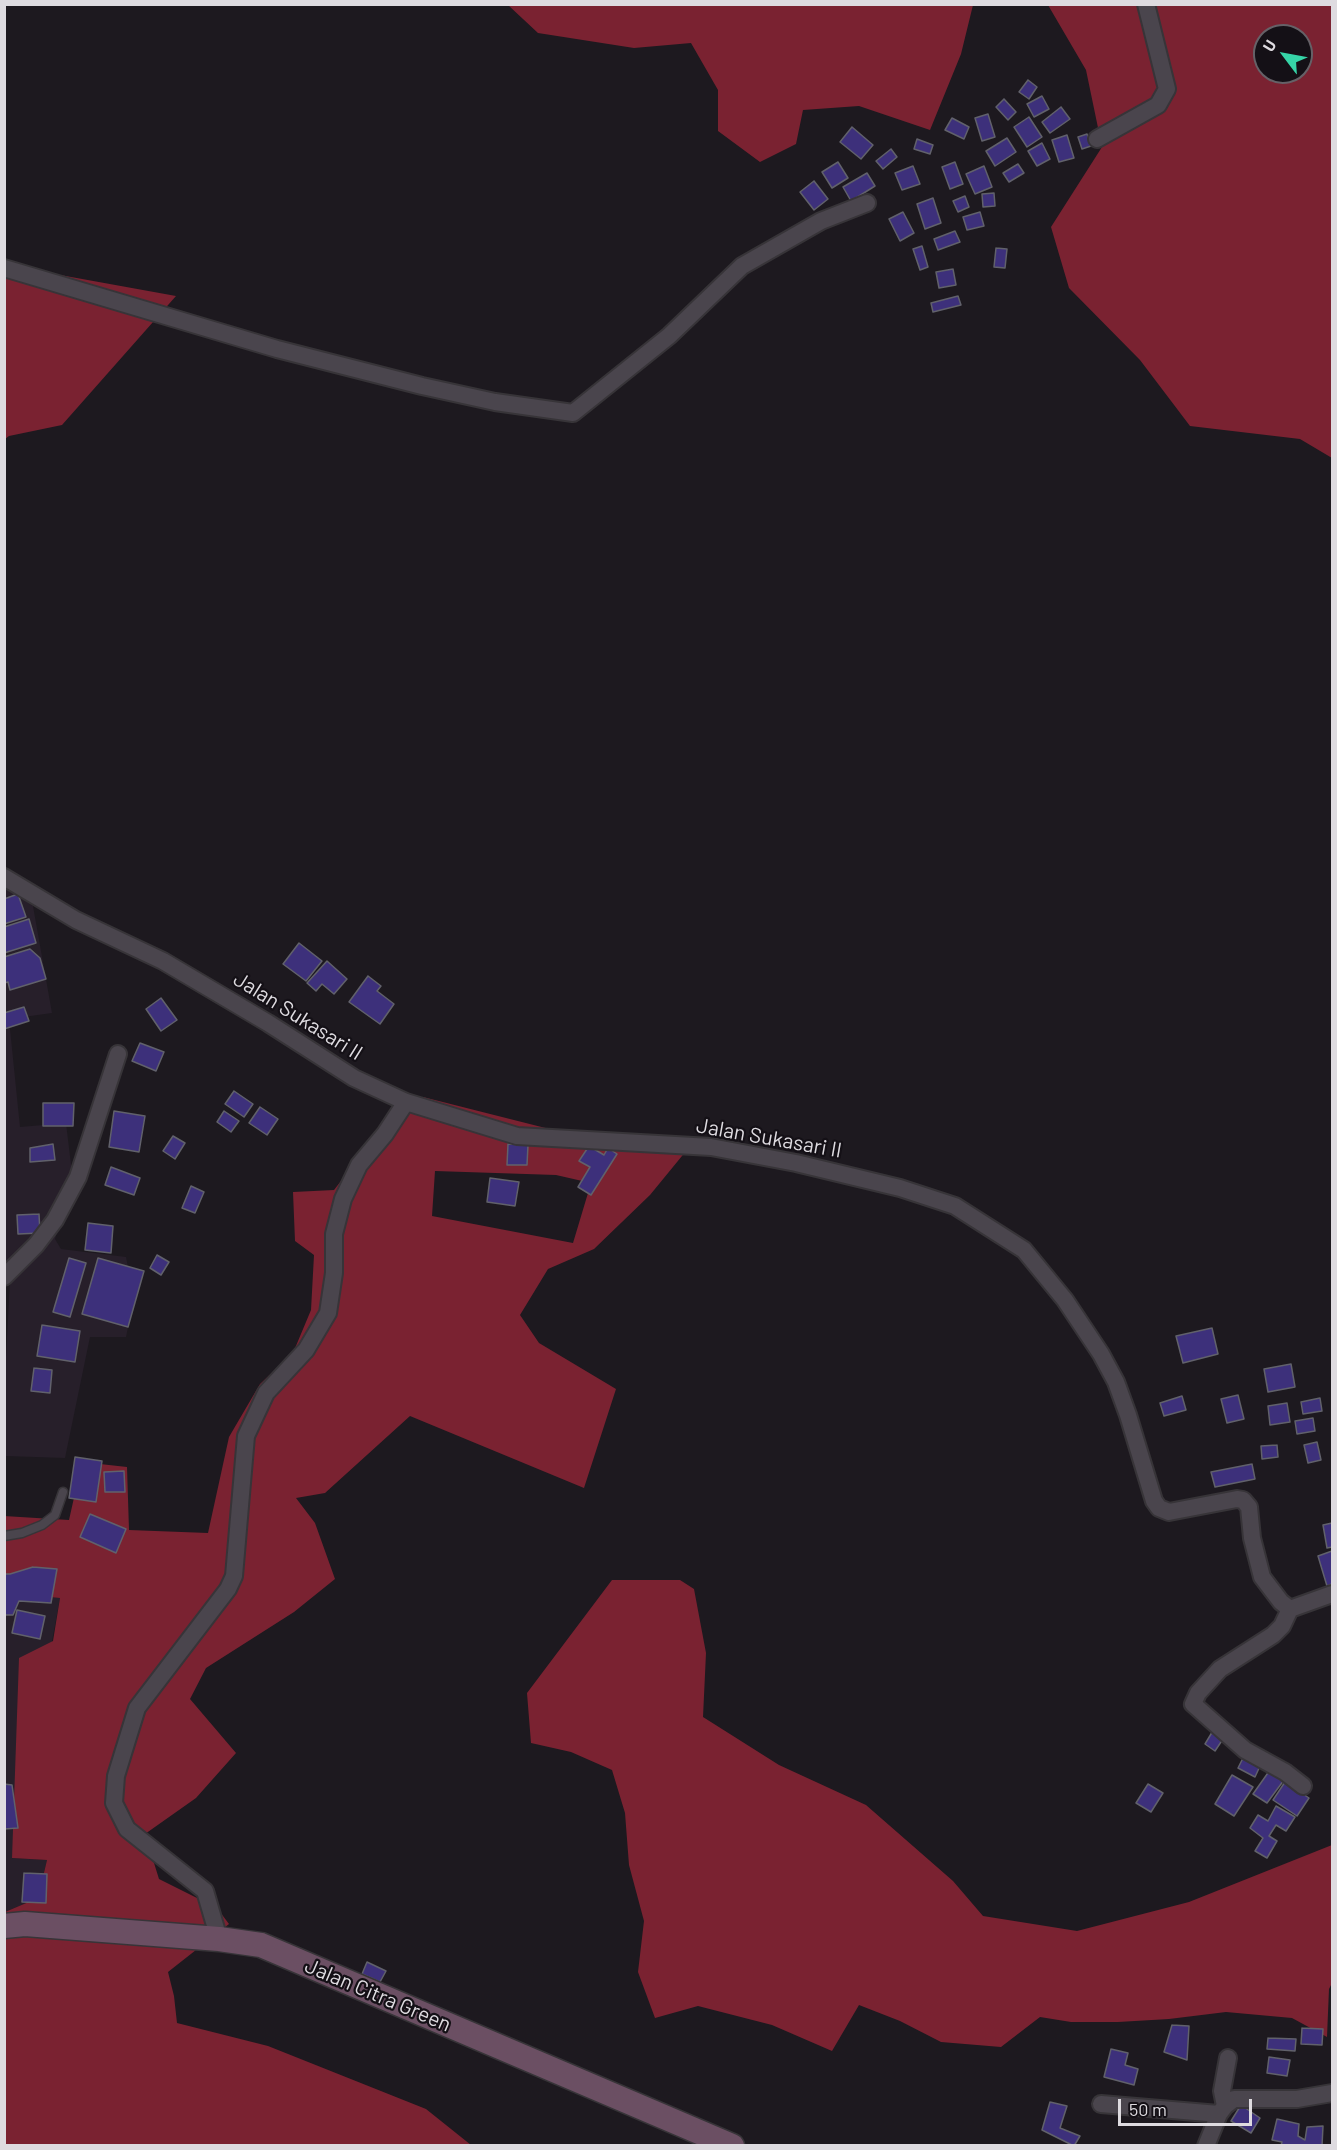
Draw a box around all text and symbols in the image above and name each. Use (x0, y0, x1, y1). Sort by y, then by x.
north arrow (1253, 24, 1313, 84)
text: U (1258, 36, 1280, 55)
street label: Jalan Sukasari II (229, 966, 367, 1066)
street label: Jalan Sukasari II (694, 1113, 844, 1163)
street label: Jalan Citra Green (301, 1953, 455, 2037)
scale bar (1121, 2087, 1254, 2125)
text: 50 m (1129, 2098, 1167, 2120)

